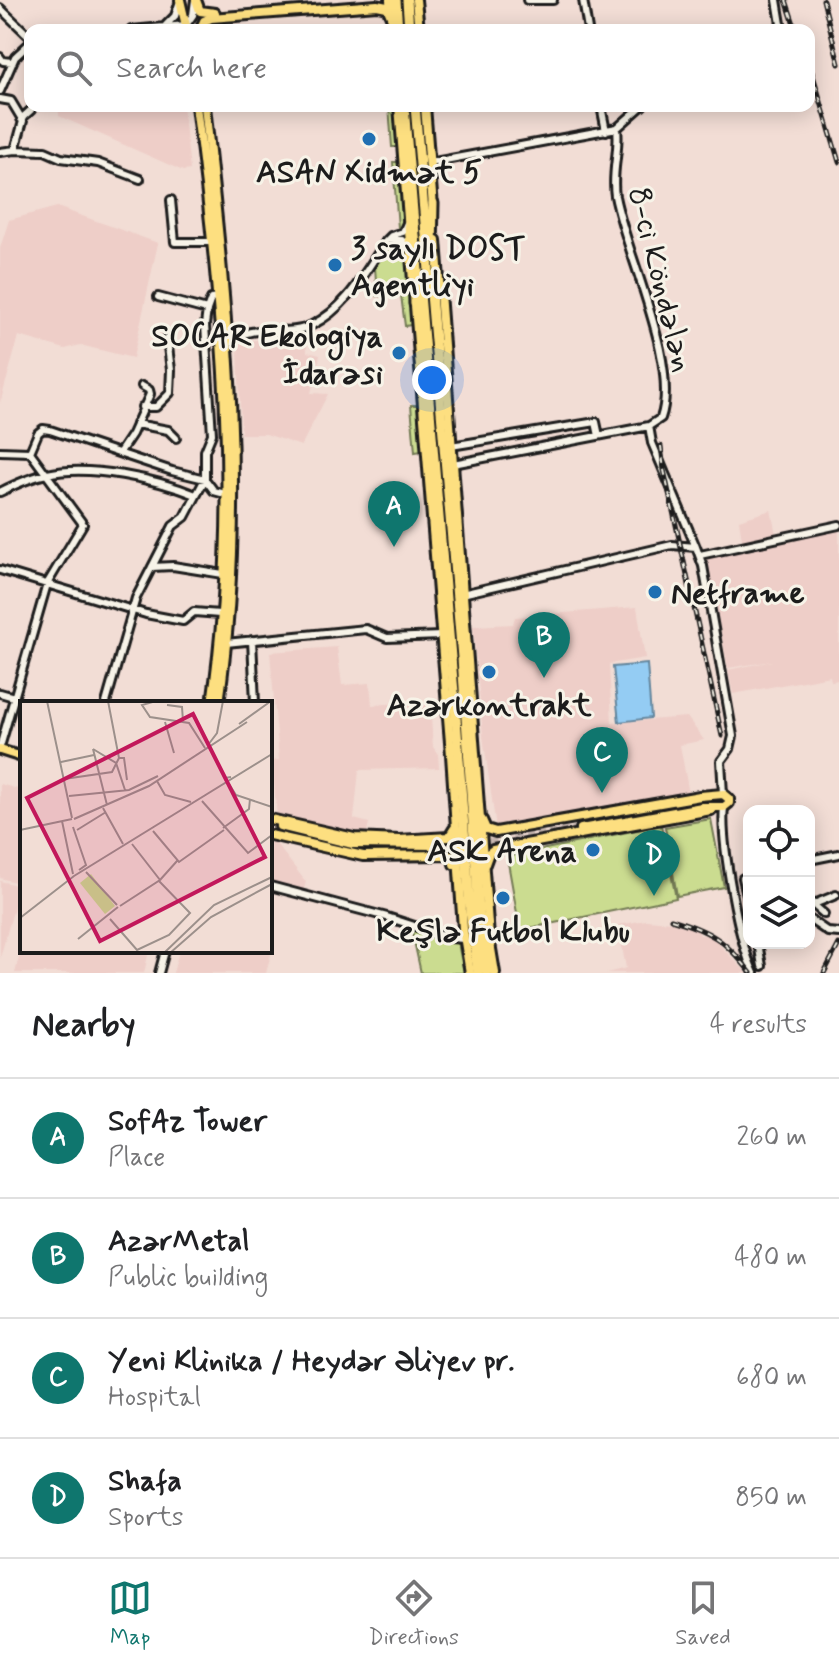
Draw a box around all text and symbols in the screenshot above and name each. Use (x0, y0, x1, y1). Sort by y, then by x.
search box (24, 24, 815, 112)
icon: search (52, 46, 96, 90)
text: Search here (116, 49, 267, 88)
marker: ASAN Xidmət 5 (360, 130, 378, 148)
place label: ASAN Xidmət 5 (256, 152, 482, 194)
street label: 8-ci Köndələn (617, 182, 703, 377)
place label: 3 saylı DOST Agentliyi (351, 228, 526, 308)
marker: 3 saylı DOST Agentliyi (326, 256, 344, 274)
place label: SOCAR Ekologiya İdarəsi (151, 316, 383, 395)
marker: SOCAR Ekologiya İdarəsi (390, 344, 408, 362)
your location (412, 360, 452, 400)
pin: A (368, 481, 420, 547)
place label: Netframe (671, 573, 805, 615)
marker: Netframe (646, 583, 664, 601)
pin: B (518, 612, 570, 678)
marker: Azərkontrakt (480, 663, 498, 681)
place label: Azərkontrakt (386, 685, 593, 727)
inset map (20, 701, 272, 953)
pin: C (576, 727, 628, 793)
map controls (743, 805, 815, 949)
button: locate (743, 805, 815, 877)
pin: D (628, 830, 680, 896)
place label: ASK Arena (427, 831, 577, 873)
marker: ASK Arena (584, 841, 602, 859)
button: layers (743, 877, 815, 949)
marker: Keşlə Futbol Klubu (494, 889, 512, 907)
place label: Keşlə Futbol Klubu (376, 911, 630, 953)
text: Nearby (32, 1003, 136, 1048)
text: 4 results (710, 1008, 807, 1042)
text: SofAz Tower (108, 1102, 267, 1141)
text: A (49, 1121, 67, 1155)
text: 260 m (737, 1121, 807, 1155)
text: Place (108, 1141, 165, 1175)
text: AzərMetal (108, 1222, 250, 1261)
text: B (50, 1241, 66, 1275)
text: 480 m (734, 1241, 807, 1275)
text: Public building (108, 1261, 268, 1295)
text: Yeni Klinika / Heydər Əliyev pr. (108, 1342, 515, 1381)
text: C (49, 1361, 67, 1395)
text: 680 m (736, 1361, 807, 1395)
text: Hospital (108, 1381, 201, 1415)
text: Shafa (108, 1462, 182, 1501)
text: D (49, 1481, 67, 1515)
text: 850 m (735, 1481, 807, 1515)
text: Sports (108, 1501, 183, 1535)
tab: Map (108, 1576, 152, 1652)
tab: Directions (368, 1576, 459, 1652)
tab: Saved (675, 1576, 731, 1652)

